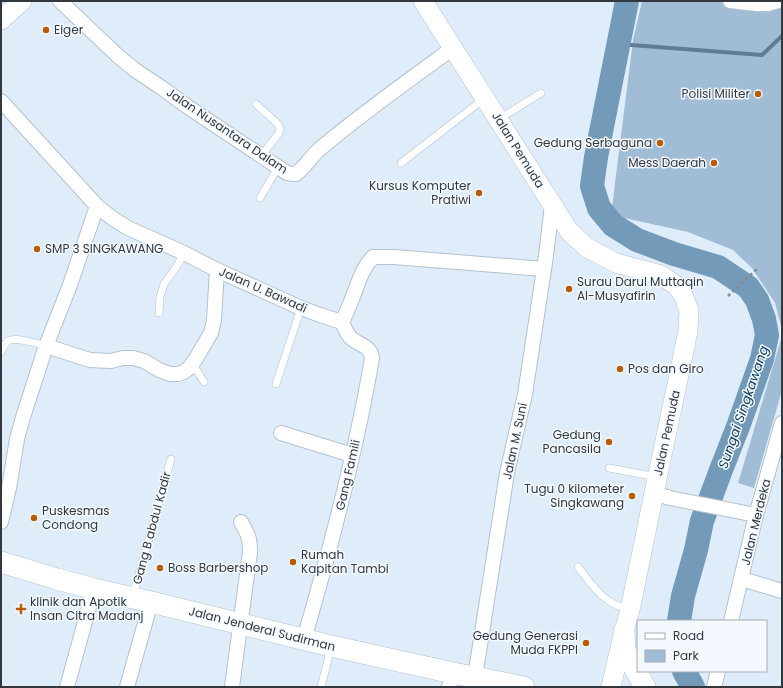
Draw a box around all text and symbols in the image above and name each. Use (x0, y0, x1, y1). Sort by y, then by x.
place label: Eiger (54, 21, 84, 38)
marker: Eiger (41, 25, 51, 35)
street label: Jalan Nusantara Dalam (163, 84, 291, 178)
place label: Polisi Militer (682, 85, 751, 102)
marker: Polisi Militer (753, 89, 763, 99)
street label: Jalan Pemuda (488, 108, 549, 191)
place label: Gedung Serbaguna (534, 134, 652, 151)
marker: Gedung Serbaguna (655, 138, 665, 148)
place label: Mess Daerah (628, 154, 706, 171)
marker: Mess Daerah (709, 158, 719, 168)
place label: Kursus Komputer Pratiwi (369, 177, 472, 208)
marker: Kursus Komputer Pratiwi (474, 188, 484, 198)
place label: SMP 3 SINGKAWANG (45, 240, 163, 257)
marker: SMP 3 SINGKAWANG (32, 244, 42, 254)
street label: Jalan U. Bawadi (216, 263, 310, 317)
place label: Surau Darul Muttaqin Al-Musyafirin (577, 273, 704, 304)
marker: Surau Darul Muttaqin Al-Musyafirin (564, 284, 574, 294)
water label: Sungai Singkawang (714, 343, 773, 471)
place label: Pos dan Giro (628, 360, 704, 377)
marker: Pos dan Giro (615, 364, 625, 374)
street label: Jalan Pemuda (649, 389, 684, 477)
street label: Jalan M. Suni (498, 401, 531, 481)
place label: Gedung Pancasila (543, 426, 601, 457)
marker: Gedung Pancasila (604, 437, 614, 447)
street label: Gang Famili (331, 438, 364, 512)
street label: Gang B abdul Kadir (128, 469, 175, 586)
street label: Jalan Merdeka (737, 477, 774, 567)
place label: Tugu 0 kilometer Singkawang (524, 480, 625, 511)
marker: Tugu 0 kilometer Singkawang (627, 491, 637, 501)
place label: Puskesmas Condong (42, 502, 110, 533)
marker: Puskesmas Condong (29, 513, 39, 523)
place label: Rumah Kapitan Tambi (301, 546, 389, 577)
marker: Rumah Kapitan Tambi (288, 557, 298, 567)
place label: Boss Barbershop (168, 559, 268, 576)
marker: Boss Barbershop (155, 563, 165, 573)
place label: klinik dan Apotik Insan Citra Madanj (30, 593, 144, 624)
street label: Jalan Jenderal Sudirman (187, 602, 337, 655)
marker: klinik dan Apotik Insan Citra Madanj (15, 603, 27, 615)
legend (637, 620, 767, 672)
place label: Gedung Generasi Muda FKPPI (473, 627, 578, 658)
text: Road (673, 627, 704, 644)
marker: Gedung Generasi Muda FKPPI (581, 638, 591, 648)
text: Park (673, 647, 700, 664)

